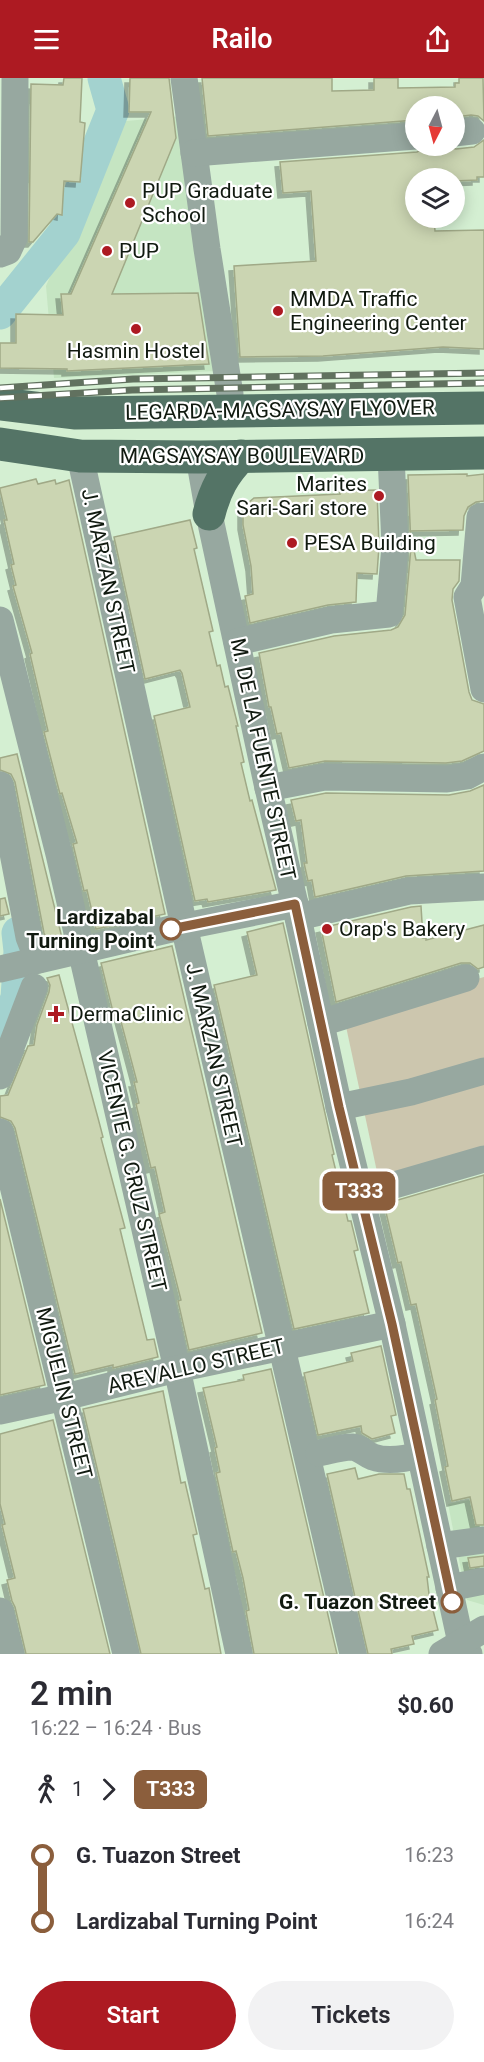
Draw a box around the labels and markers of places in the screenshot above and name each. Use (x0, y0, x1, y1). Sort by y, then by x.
place label: PUP Graduate School (142, 179, 273, 227)
marker: PUP Graduate School (123, 196, 137, 210)
place label: PUP (119, 239, 159, 263)
marker: PUP (100, 244, 114, 258)
place label: MMDA Traffic Engineering Center (290, 287, 467, 335)
marker: MMDA Traffic Engineering Center (271, 304, 285, 318)
marker: Hasmin Hostel (129, 322, 143, 336)
place label: Hasmin Hostel (67, 339, 205, 363)
place label: Marites Sari-Sari store (236, 472, 367, 520)
marker: Marites Sari-Sari store (372, 489, 386, 503)
place label: PESA Building (304, 531, 436, 555)
marker: PESA Building (285, 536, 299, 550)
place label: Lardizabal Turning Point (26, 905, 154, 953)
place label: Orap's Bakery (339, 917, 465, 941)
marker: Lardizabal Turning Point (160, 918, 182, 940)
marker: Orap's Bakery (320, 922, 334, 936)
place label: DermaClinic (70, 1002, 183, 1026)
marker: DermaClinic (47, 1005, 65, 1023)
place label: G. Tuazon Street (279, 1590, 436, 1614)
marker: G. Tuazon Street (441, 1591, 463, 1613)

